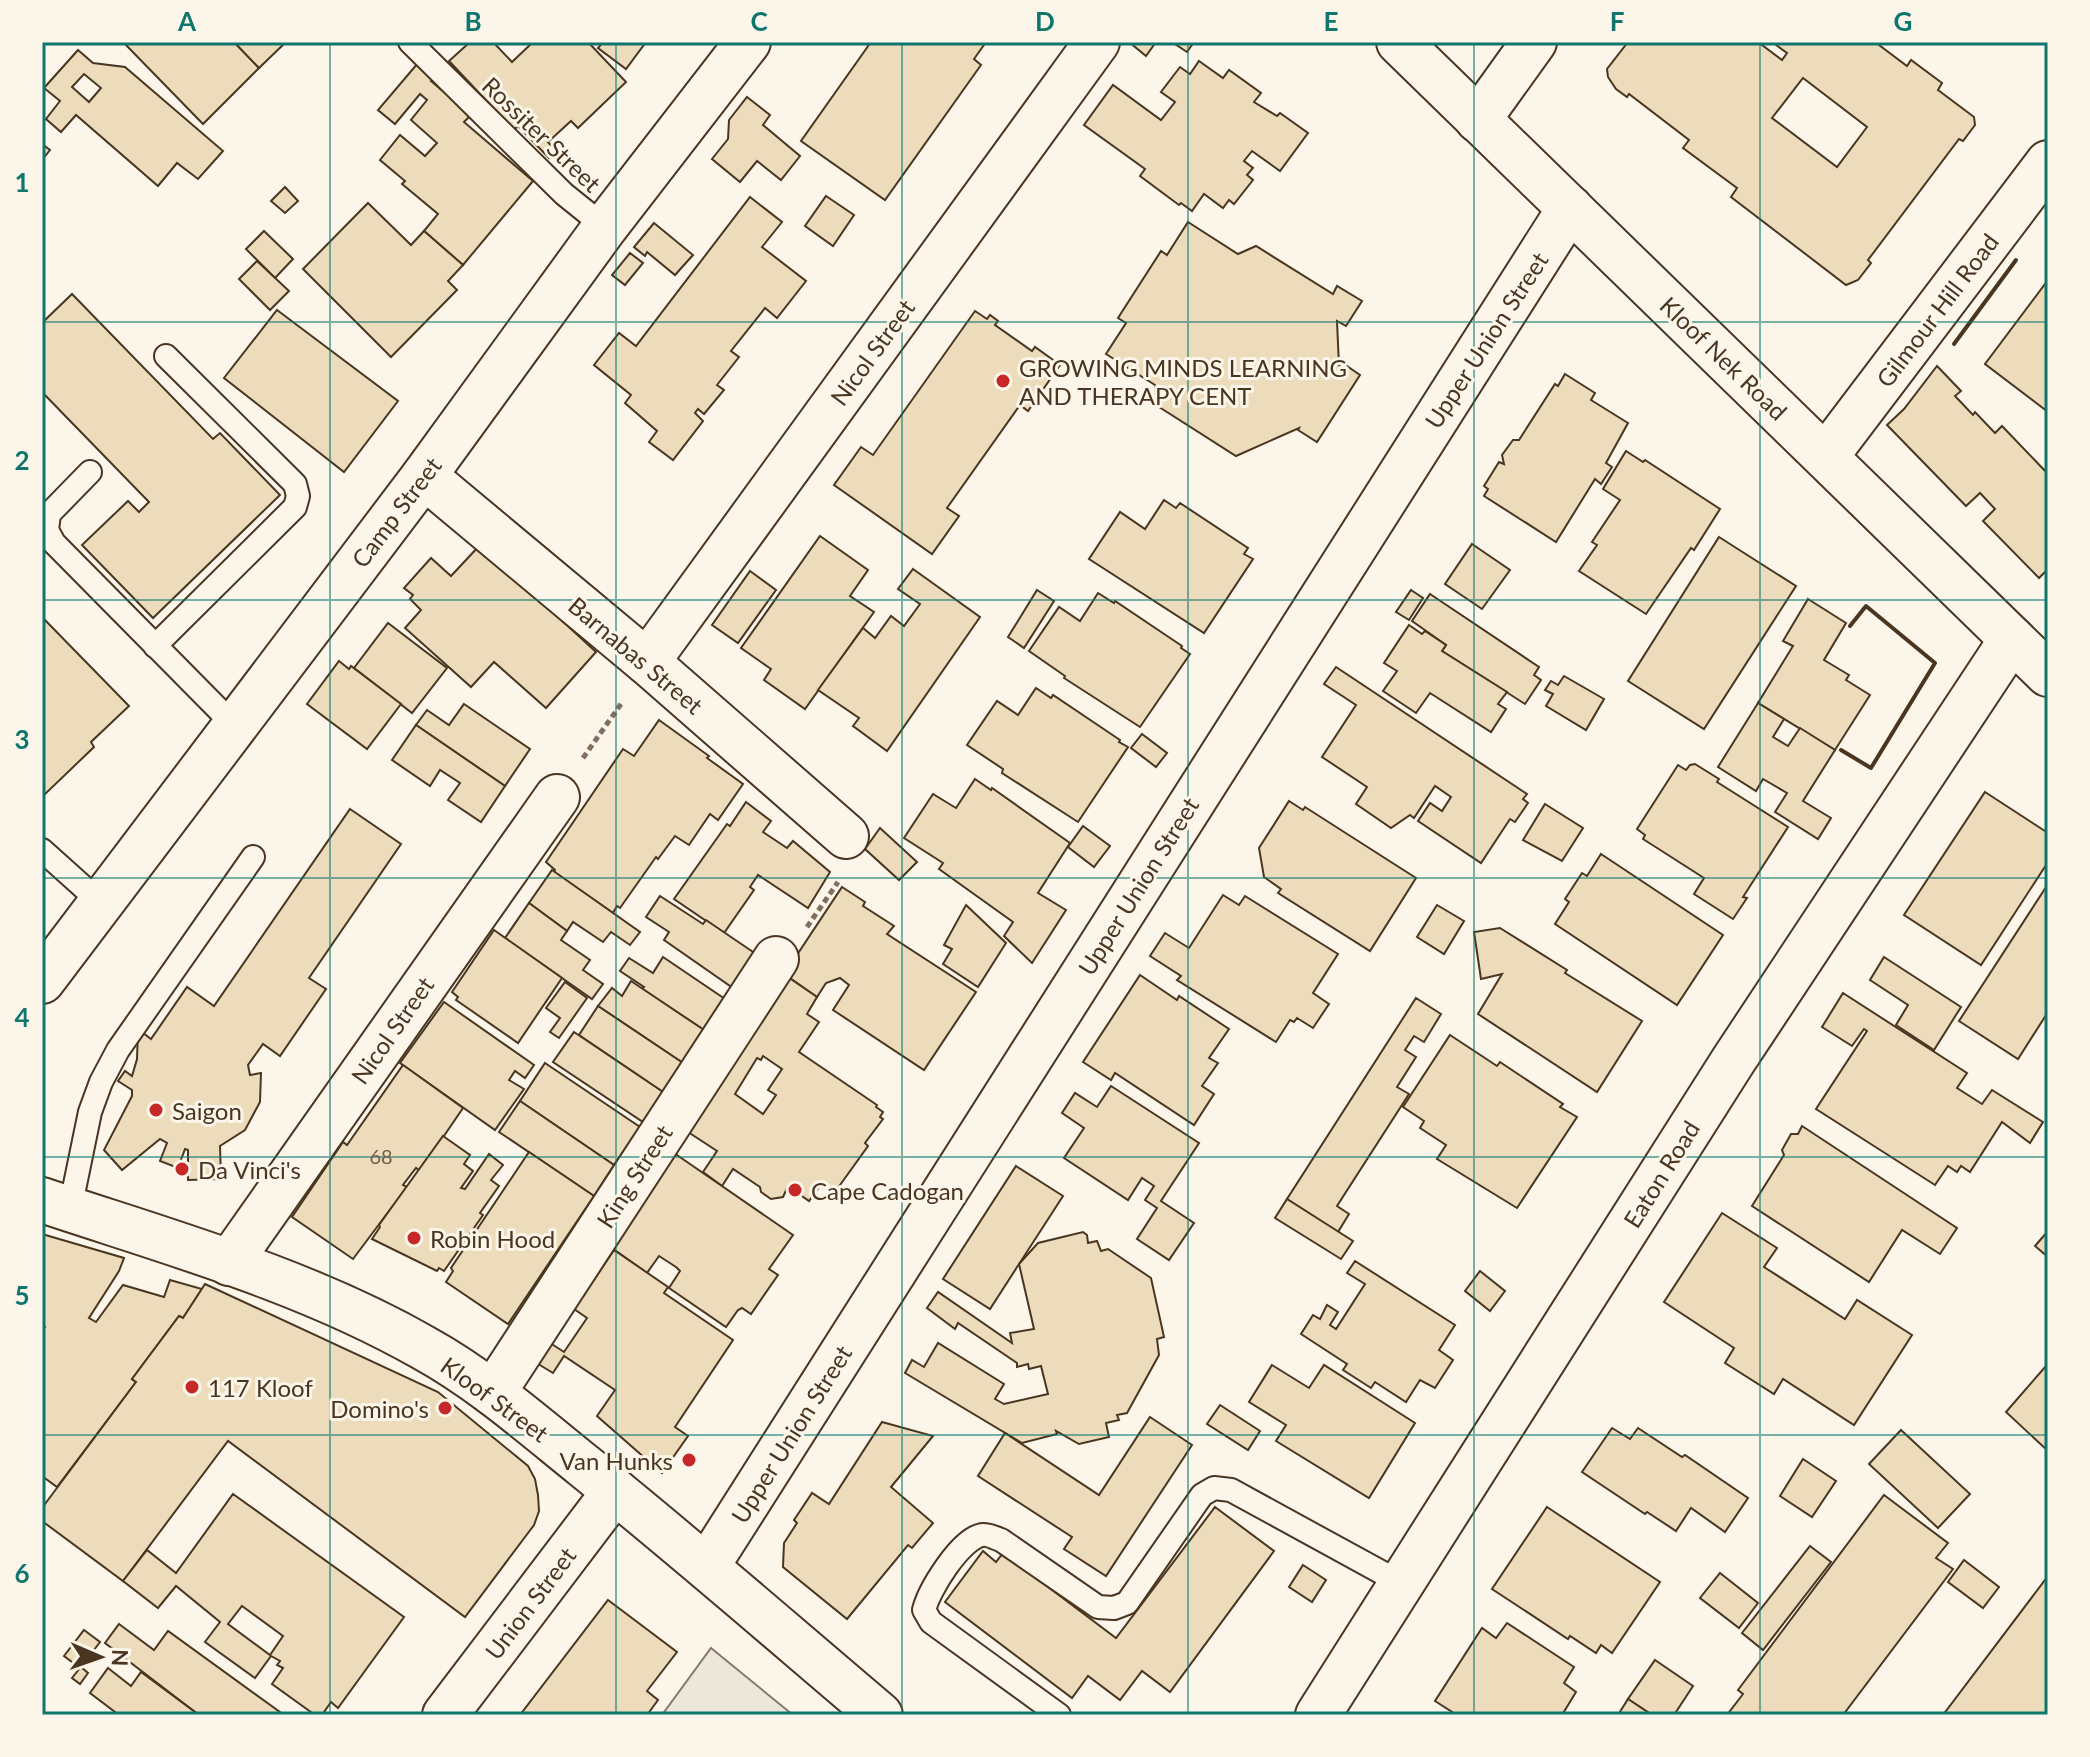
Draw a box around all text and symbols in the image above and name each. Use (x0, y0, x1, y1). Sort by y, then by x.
text: A (177, 5, 197, 37)
text: B (464, 5, 482, 37)
text: C (750, 5, 768, 37)
text: D (1035, 5, 1055, 37)
text: E (1324, 5, 1338, 37)
text: F (1610, 5, 1624, 37)
text: G (1894, 5, 1912, 37)
street label: Rossiter Street (477, 70, 607, 198)
text: 1 (14, 166, 30, 198)
street label: Gilmour Hill Road (1870, 228, 2004, 392)
street label: Upper Union Street (1418, 246, 1554, 433)
street label: Kloof Nek Road (1655, 290, 1793, 426)
street label: Nicol Street (824, 293, 920, 411)
place label: GROWING MINDS LEARNING AND THERAPY CENT (1019, 353, 1347, 410)
marker: GROWING MINDS LEARNING AND THERAPY CENT (994, 372, 1012, 390)
text: 2 (14, 444, 30, 476)
street label: Camp Street (345, 451, 447, 573)
street label: Barnabas Street (563, 590, 709, 720)
text: 3 (14, 723, 30, 755)
street label: Upper Union Street (1072, 791, 1205, 980)
street label: Nicol Street (345, 971, 440, 1089)
text: 4 (14, 1001, 30, 1033)
place label: Saigon (172, 1096, 242, 1125)
marker: Saigon (147, 1101, 165, 1119)
street label: Eaton Road (1617, 1115, 1705, 1233)
street label: King Street (590, 1119, 678, 1233)
house number: 68 (369, 1144, 393, 1168)
place label: Da Vinci's (198, 1155, 301, 1184)
marker: Da Vinci's (173, 1160, 191, 1178)
place label: Cape Cadogan (811, 1176, 964, 1205)
marker: Cape Cadogan (786, 1181, 804, 1199)
place label: Robin Hood (430, 1224, 555, 1253)
marker: Robin Hood (405, 1229, 423, 1247)
text: 5 (14, 1279, 30, 1311)
street label: Upper Union Street (725, 1339, 858, 1528)
street label: Kloof Street (436, 1350, 555, 1448)
place label: 117 Kloof (208, 1373, 313, 1402)
marker: 117 Kloof (183, 1378, 201, 1396)
place label: Domino's (330, 1394, 429, 1423)
marker: Domino's (436, 1399, 454, 1417)
place label: Van Hunks (560, 1446, 673, 1475)
marker: Van Hunks (680, 1451, 698, 1469)
street label: Union Street (478, 1541, 582, 1665)
text: 6 (14, 1557, 30, 1589)
north arrow (60, 1617, 140, 1697)
text: N (107, 1649, 134, 1667)

